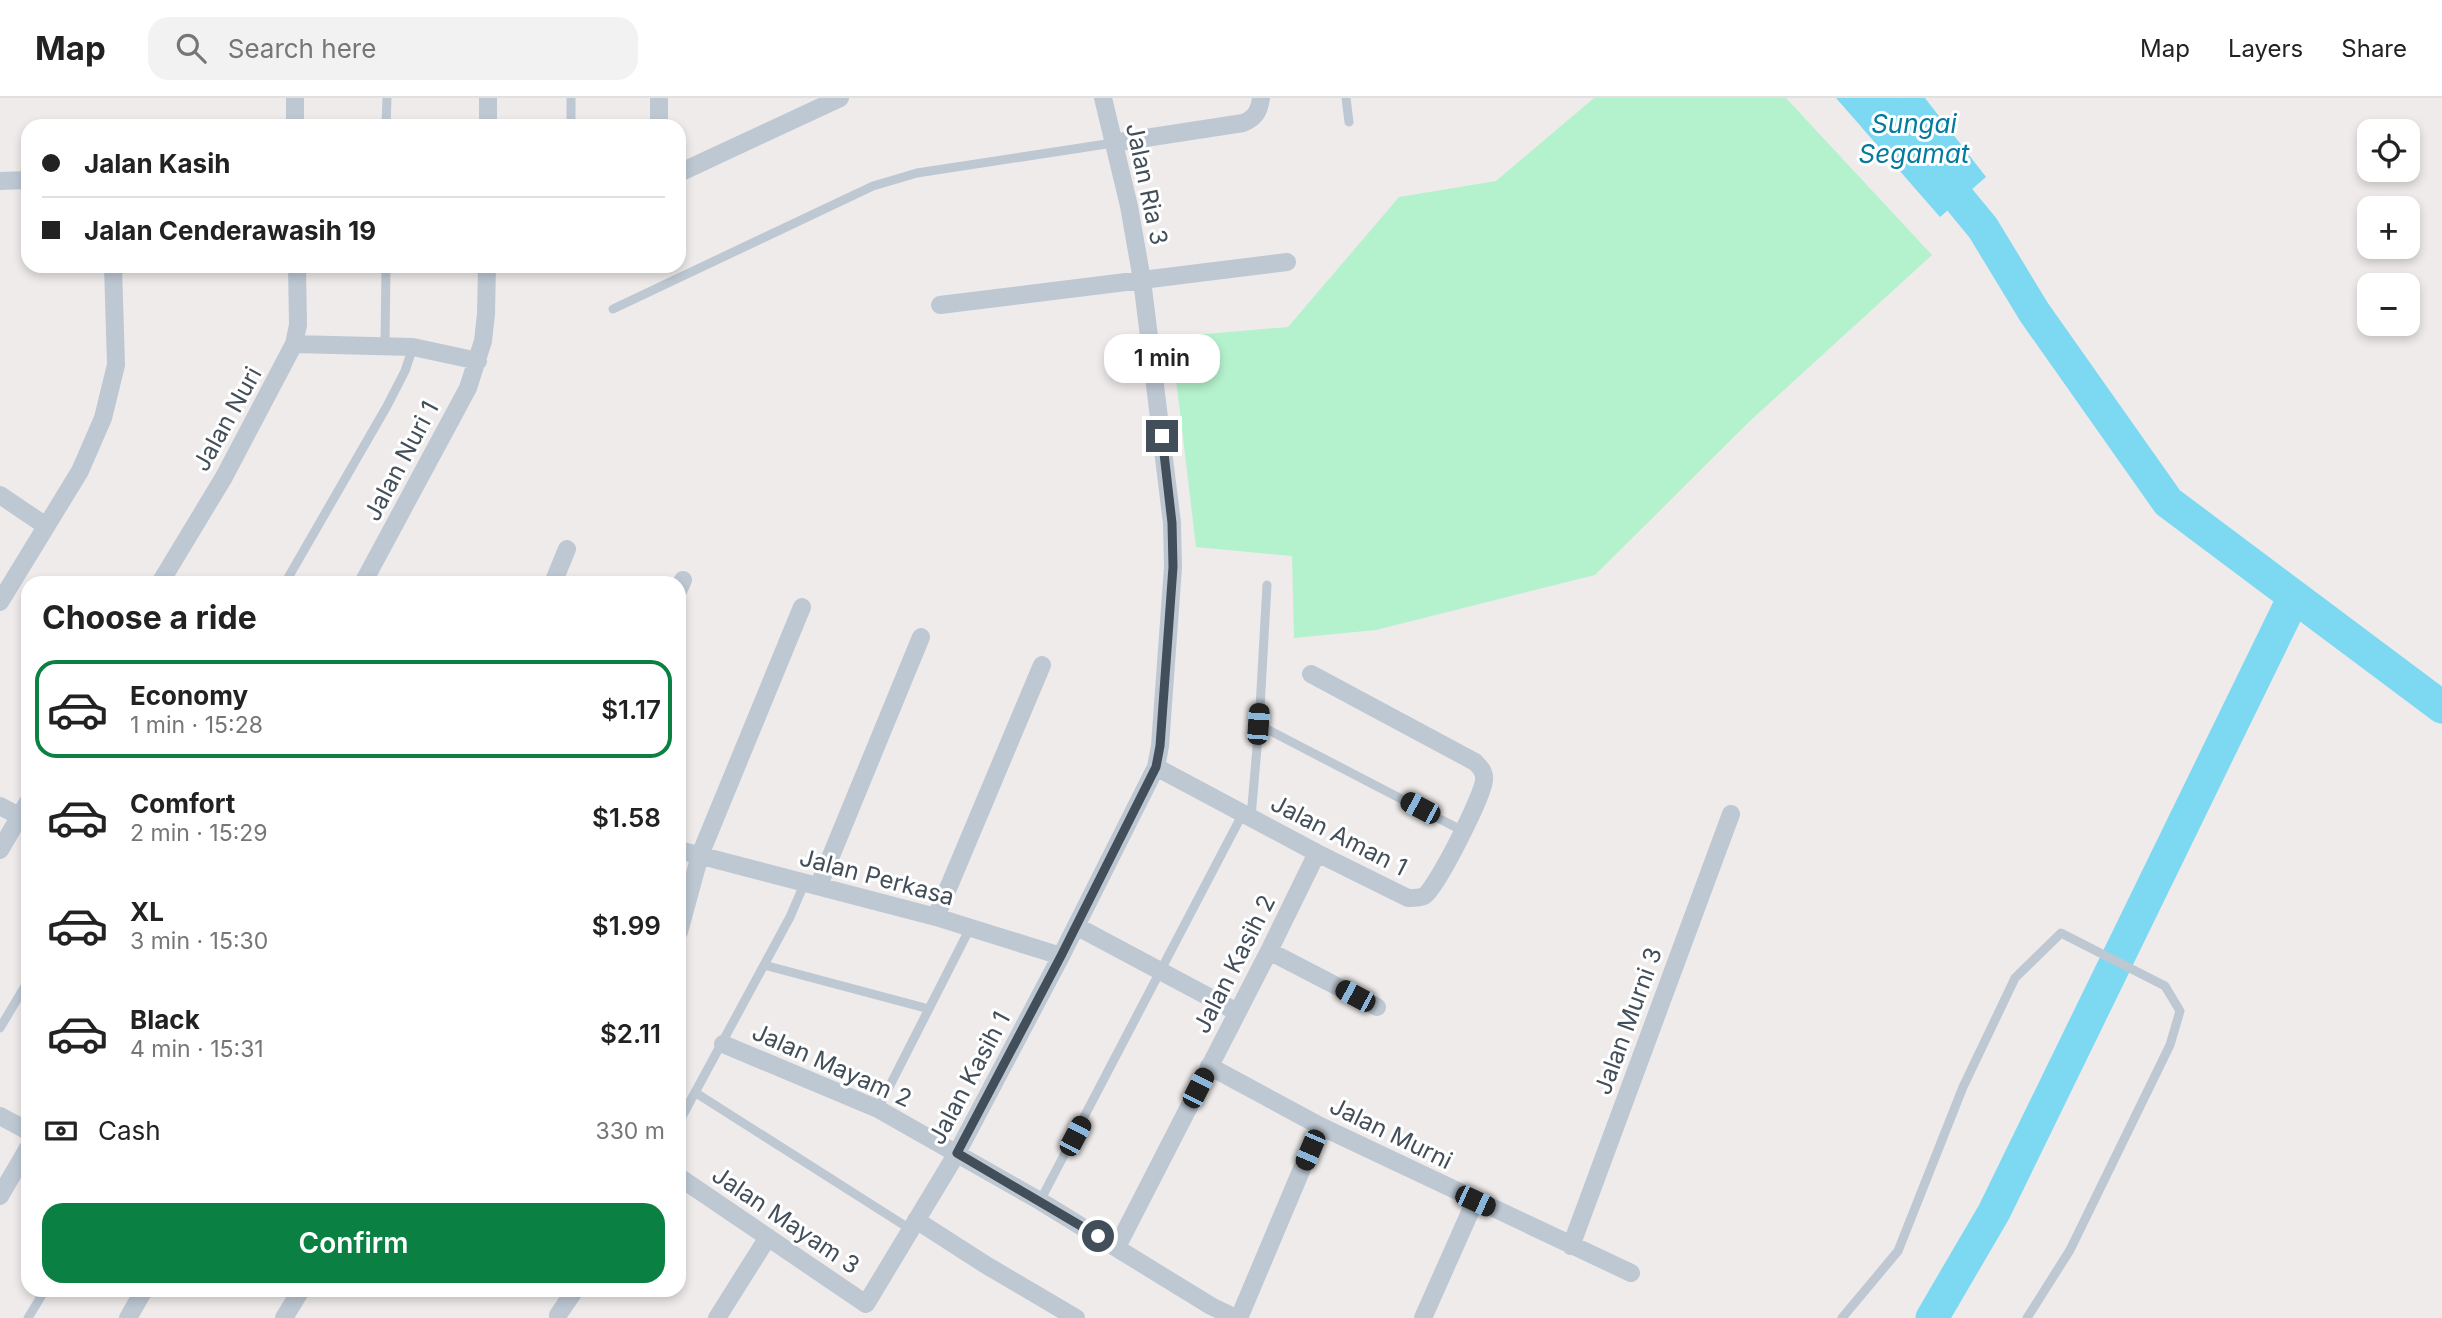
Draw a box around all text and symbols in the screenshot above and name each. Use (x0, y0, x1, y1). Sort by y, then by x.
search box (148, 17, 638, 80)
text: Map (35, 28, 106, 68)
icon: search (172, 29, 210, 67)
text: Search here (228, 33, 376, 64)
text: Map (2140, 34, 2190, 63)
text: Layers (2228, 34, 2303, 63)
text: Share (2341, 34, 2407, 63)
water label: Sungai Segamat (1859, 108, 1970, 169)
map controls (2357, 119, 2420, 336)
button: locate (2357, 119, 2420, 182)
street label: Jalan Ria 3 (1120, 120, 1174, 248)
text: Jalan Kasih (84, 148, 230, 179)
button: + (2357, 196, 2420, 259)
text: Jalan Cenderawasih 19 (84, 215, 376, 246)
button: − (2357, 273, 2420, 336)
callout: 1 min (1104, 334, 1220, 384)
text: 1 min (1134, 344, 1190, 372)
street label: Jalan Nuri (186, 362, 268, 476)
street label: Jalan Nuri 1 (357, 396, 445, 526)
route end (1146, 420, 1178, 452)
text: Choose a ride (42, 598, 257, 637)
icon: car (46, 678, 109, 741)
text: Economy (130, 680, 248, 711)
text: $1.17 (601, 694, 661, 725)
car (1247, 702, 1270, 746)
text: 1 min · 15:28 (130, 711, 263, 739)
icon: car (46, 786, 109, 849)
text: Comfort (130, 788, 235, 819)
street label: Jalan Aman 1 (1266, 788, 1412, 882)
car (1397, 789, 1444, 827)
text: $1.58 (592, 802, 661, 833)
text: 2 min · 15:29 (130, 819, 268, 847)
street label: Jalan Perkasa (797, 842, 957, 912)
street label: Jalan Kasih 2 (1187, 890, 1281, 1038)
icon: car (46, 894, 109, 957)
text: XL (130, 896, 164, 927)
text: $1.99 (592, 910, 661, 941)
text: 3 min · 15:30 (130, 927, 268, 955)
street label: Jalan Murni 3 (1588, 944, 1668, 1098)
car (1332, 977, 1379, 1015)
icon: car (46, 1002, 109, 1065)
text: Black (130, 1004, 200, 1035)
street label: Jalan Kasih 1 (922, 1007, 1016, 1149)
street label: Jalan Mayam 2 (748, 1017, 916, 1113)
text: $2.11 (600, 1018, 661, 1049)
text: 4 min · 15:31 (130, 1035, 264, 1063)
car (1180, 1065, 1217, 1111)
street label: Jalan Murni (1325, 1091, 1457, 1175)
icon: cash (42, 1112, 80, 1150)
car (1056, 1113, 1095, 1159)
text: Cash (98, 1115, 161, 1146)
text: 330 m (595, 1117, 665, 1145)
car (1293, 1127, 1328, 1173)
street label: Jalan Mayam 3 (707, 1160, 865, 1280)
car (1452, 1183, 1499, 1219)
button: Confirm (42, 1203, 665, 1283)
route start (1082, 1220, 1114, 1252)

